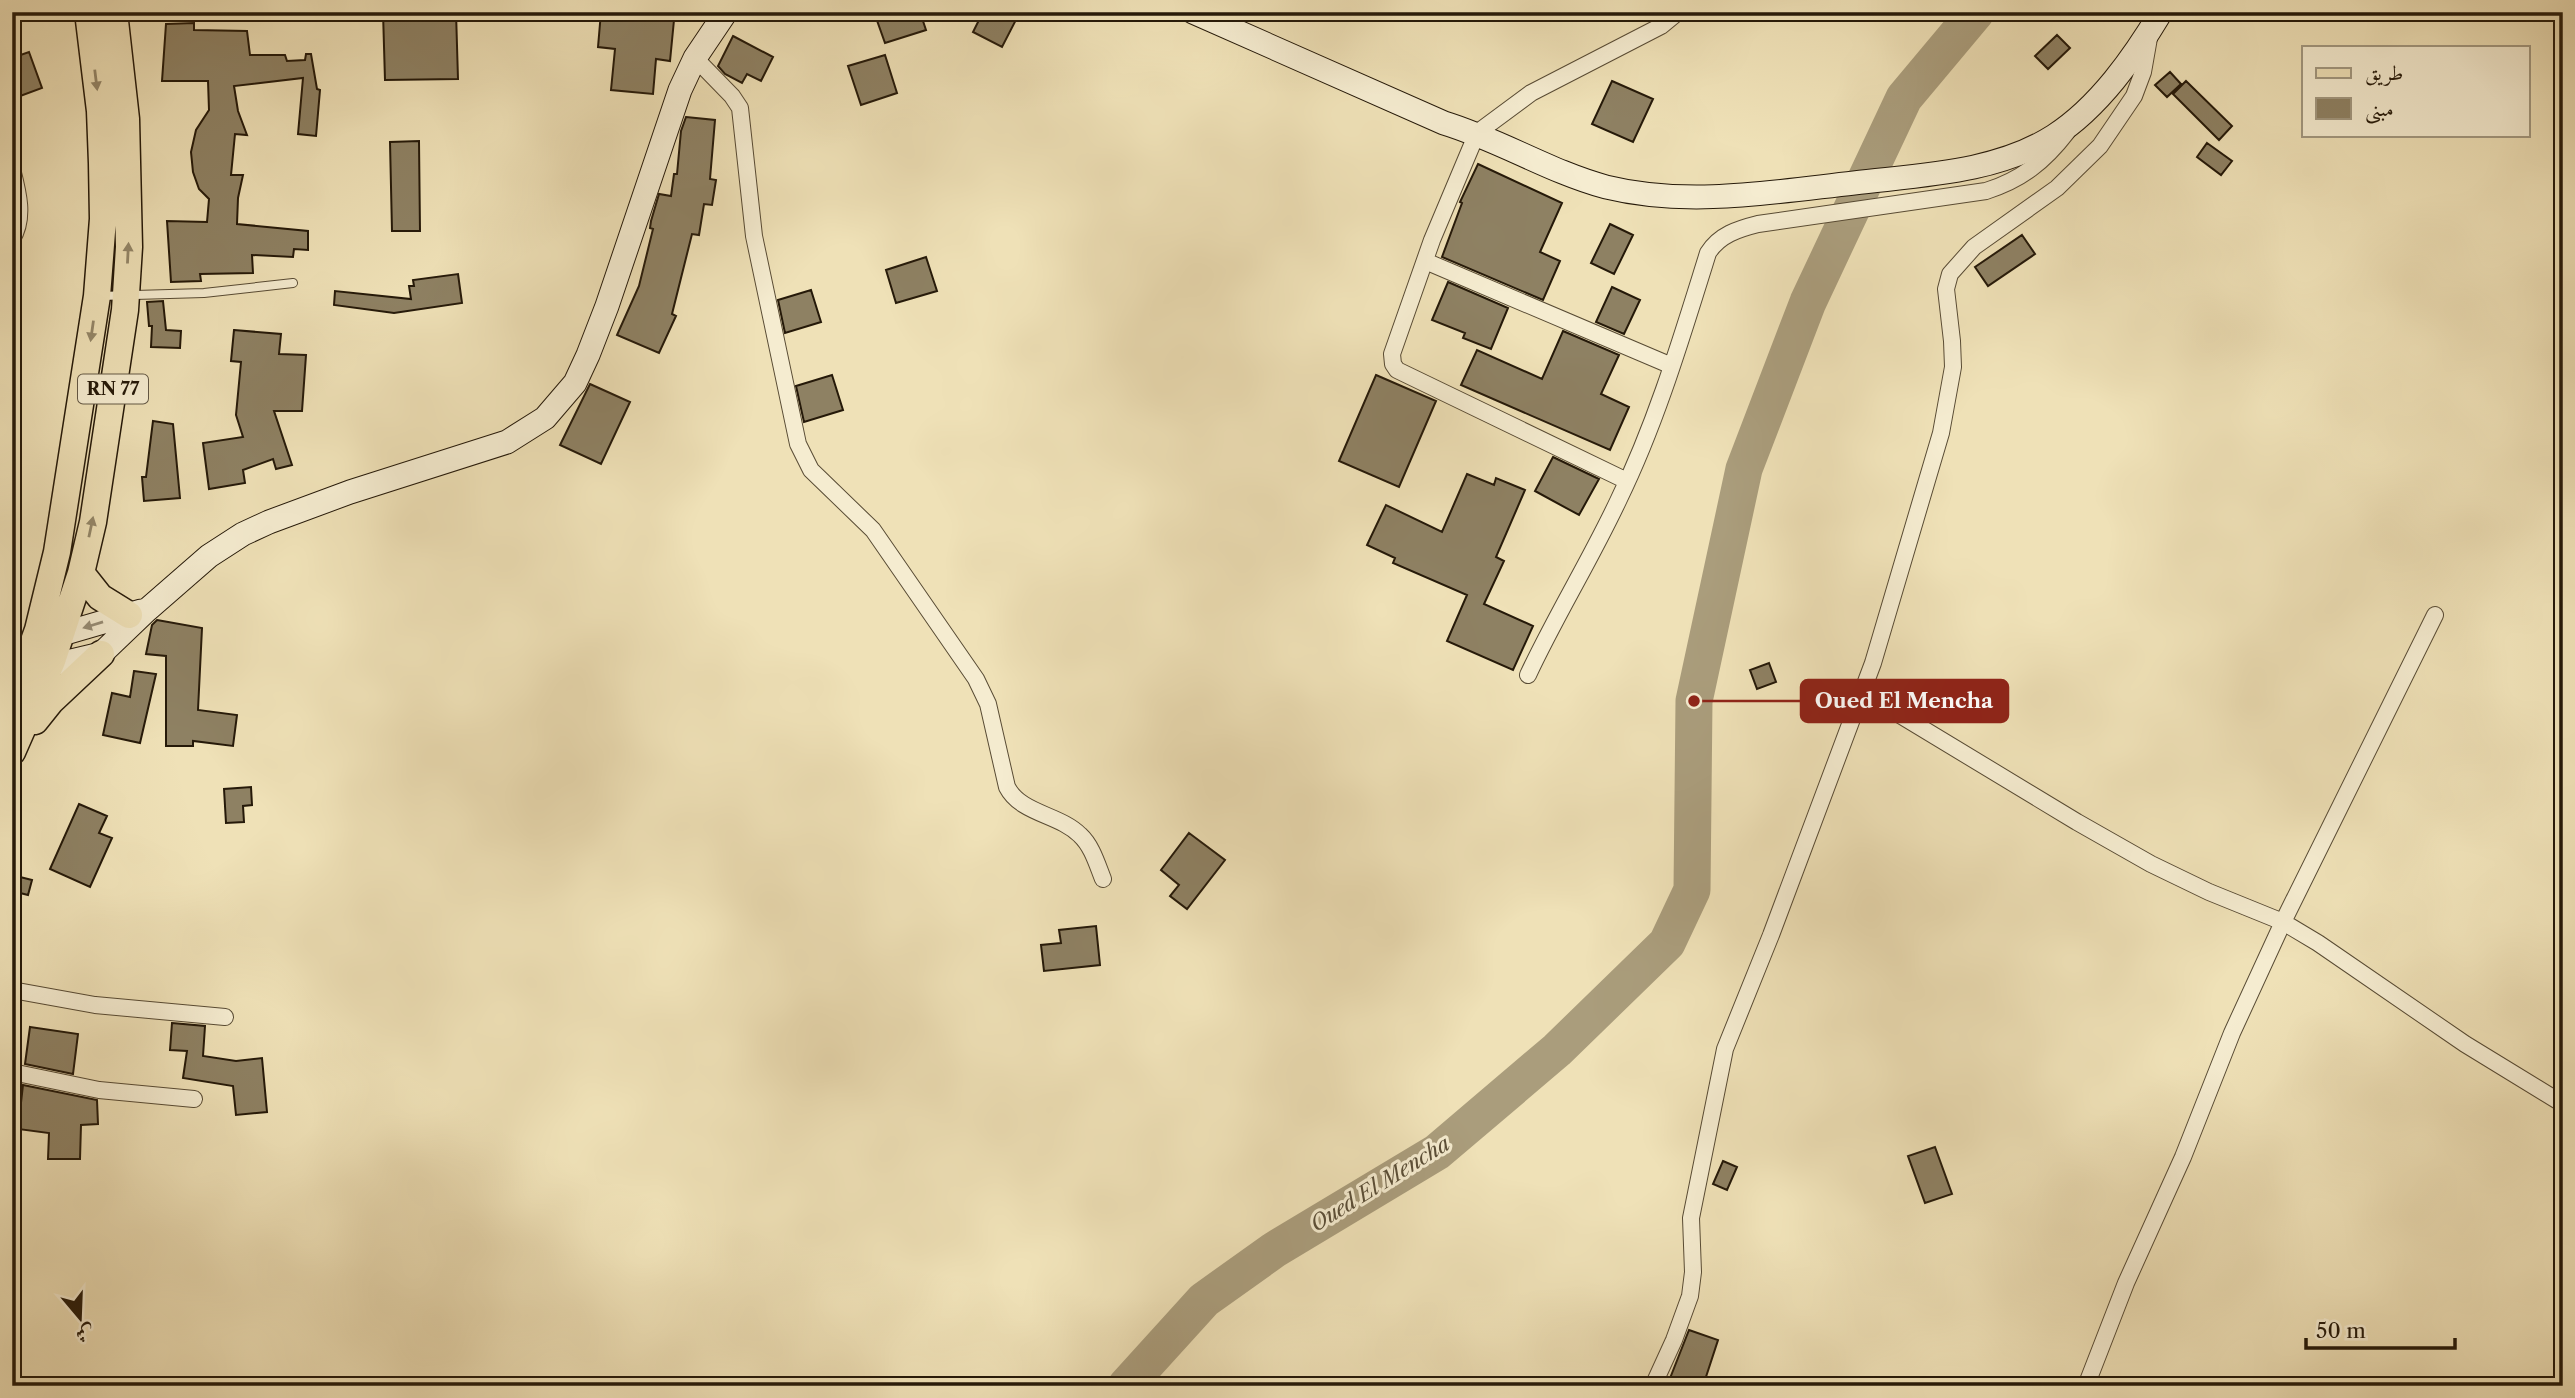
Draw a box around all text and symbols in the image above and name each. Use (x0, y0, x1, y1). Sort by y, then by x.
legend (2302, 46, 2530, 136)
text: طريق (2365, 60, 2403, 86)
one-way arrow (90, 69, 101, 91)
text: مبنى (2365, 96, 2394, 124)
one-way arrow (123, 242, 134, 264)
one-way arrow (86, 320, 97, 342)
road number: RN 77 (78, 374, 148, 404)
one-way arrow (86, 516, 97, 538)
one-way arrow (83, 621, 104, 631)
callout: Oued El Mencha (1801, 680, 2008, 722)
text: Oued El Mencha (1815, 688, 1994, 713)
water label: Oued El Mencha (1305, 1130, 1455, 1237)
north arrow (46, 1282, 116, 1352)
scale bar (2306, 1307, 2454, 1351)
text: 50 m (2316, 1318, 2366, 1343)
text: ش (73, 1320, 98, 1348)

